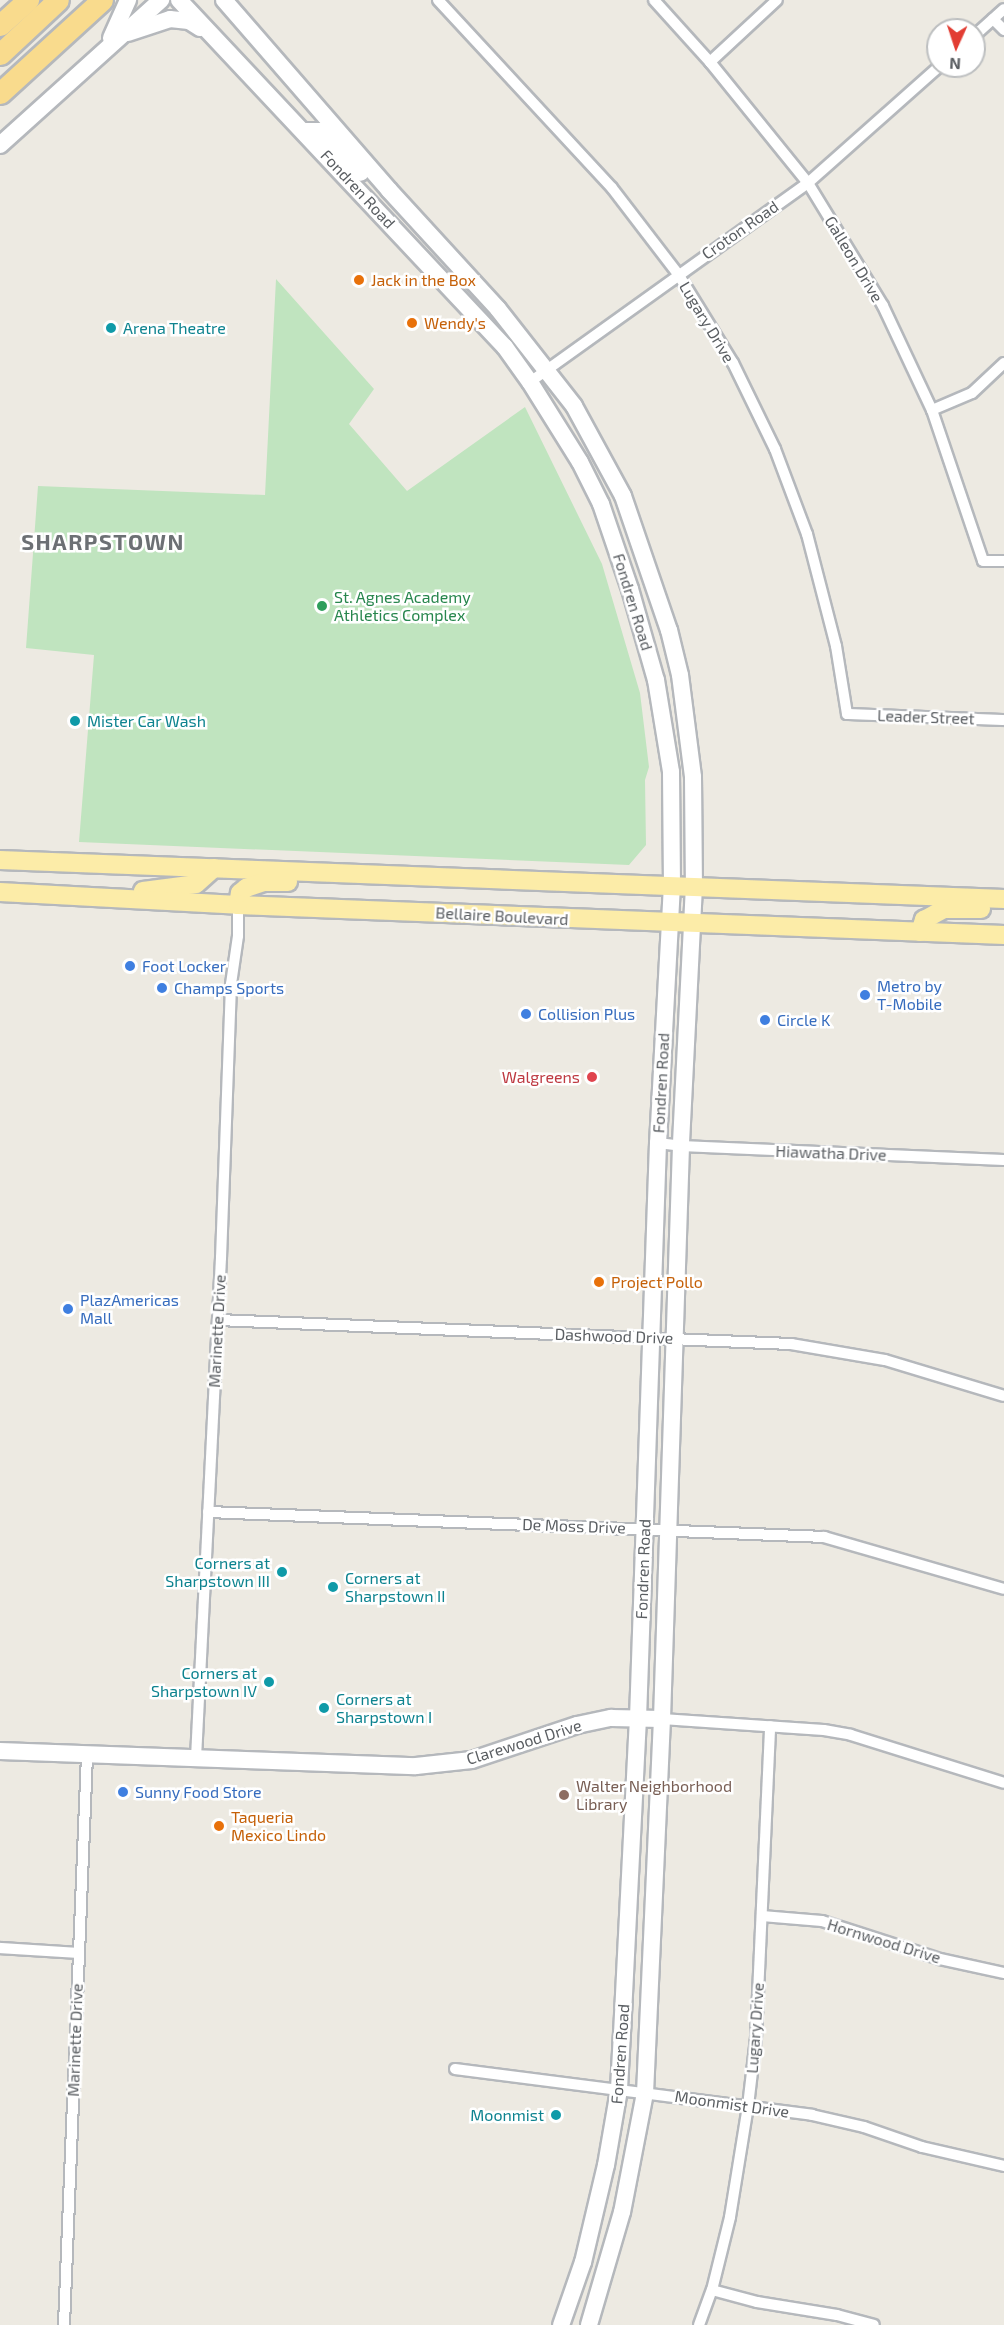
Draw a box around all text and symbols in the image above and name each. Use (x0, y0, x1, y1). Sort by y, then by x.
north arrow (926, 18, 986, 78)
text: N (949, 55, 961, 74)
street label: Fondren Road (317, 146, 399, 232)
street label: Croton Road (698, 197, 782, 263)
street label: Galleon Drive (821, 213, 887, 305)
place label: Jack in the Box (371, 270, 476, 290)
marker: Jack in the Box (352, 273, 366, 287)
street label: Lugary Drive (675, 278, 739, 366)
place label: Wendy's (424, 313, 486, 333)
marker: Wendy's (405, 316, 419, 330)
place label: Arena Theatre (123, 318, 226, 338)
marker: Arena Theatre (104, 321, 118, 335)
district label: SHARPSTOWN (21, 529, 185, 555)
street label: Fondren Road (609, 551, 657, 653)
place label: St. Agnes Academy Athletics Complex (334, 587, 471, 625)
marker: St. Agnes Academy Athletics Complex (315, 599, 329, 613)
street label: Leader Street (877, 706, 975, 728)
place label: Mister Car Wash (87, 711, 207, 731)
marker: Mister Car Wash (68, 714, 82, 728)
street label: Bellaire Boulevard (435, 903, 569, 929)
place label: Foot Locker (142, 956, 226, 976)
marker: Foot Locker (123, 959, 137, 973)
place label: Metro by T-Mobile (877, 976, 942, 1014)
place label: Champs Sports (174, 978, 284, 998)
marker: Champs Sports (155, 981, 169, 995)
marker: Metro by T-Mobile (858, 988, 872, 1002)
place label: Collision Plus (538, 1004, 635, 1024)
marker: Collision Plus (519, 1007, 533, 1021)
place label: Circle K (777, 1010, 830, 1030)
marker: Circle K (758, 1013, 772, 1027)
street label: Fondren Road (649, 1032, 673, 1134)
place label: Walgreens (502, 1067, 580, 1087)
marker: Walgreens (585, 1070, 599, 1084)
street label: Hiawatha Drive (775, 1141, 887, 1165)
place label: Project Pollo (611, 1272, 703, 1292)
street label: Marinette Drive (204, 1274, 230, 1388)
marker: Project Pollo (592, 1275, 606, 1289)
place label: PlazAmericas Mall (80, 1290, 179, 1328)
marker: PlazAmericas Mall (61, 1302, 75, 1316)
street label: Dashwood Drive (554, 1324, 674, 1348)
street label: De Moss Drive (522, 1515, 626, 1537)
street label: Fondren Road (632, 1518, 654, 1620)
place label: Corners at Sharpstown III (165, 1553, 270, 1591)
marker: Corners at Sharpstown III (275, 1565, 289, 1579)
place label: Corners at Sharpstown II (345, 1568, 445, 1606)
marker: Corners at Sharpstown II (326, 1580, 340, 1594)
place label: Corners at Sharpstown IV (151, 1663, 257, 1701)
marker: Corners at Sharpstown IV (262, 1675, 276, 1689)
place label: Corners at Sharpstown I (336, 1689, 432, 1727)
marker: Corners at Sharpstown I (317, 1701, 331, 1715)
street label: Clarewood Drive (464, 1715, 584, 1769)
place label: Walter Neighborhood Library (576, 1776, 732, 1814)
place label: Sunny Food Store (135, 1782, 262, 1802)
marker: Sunny Food Store (116, 1785, 130, 1799)
marker: Walter Neighborhood Library (557, 1788, 571, 1802)
place label: Taqueria Mexico Lindo (231, 1807, 326, 1845)
marker: Taqueria Mexico Lindo (212, 1819, 226, 1833)
street label: Hornwood Drive (825, 1915, 943, 1967)
street label: Lugary Drive (742, 1982, 768, 2074)
street label: Marinette Drive (63, 1983, 87, 2097)
street label: Fondren Road (607, 2003, 633, 2105)
street label: Moonmist Drive (674, 2086, 790, 2122)
place label: Moonmist (470, 2105, 544, 2125)
marker: Moonmist (549, 2108, 563, 2122)

